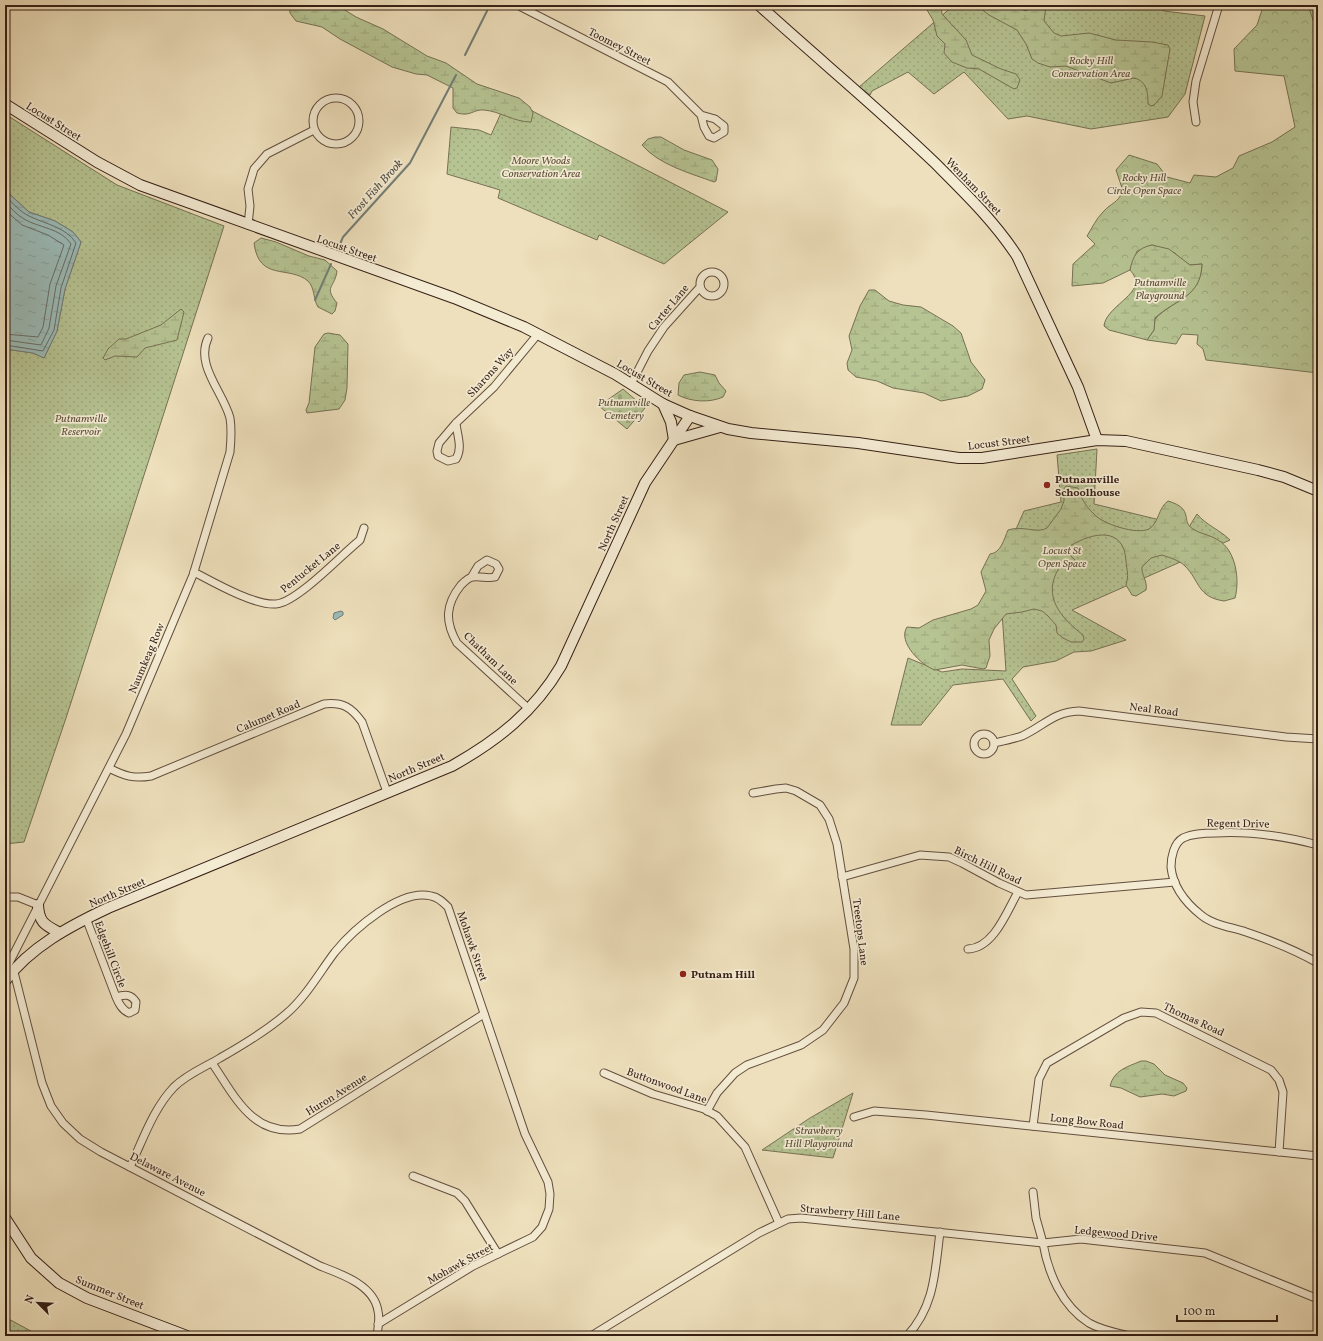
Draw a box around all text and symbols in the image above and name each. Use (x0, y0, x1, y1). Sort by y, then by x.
street label: Toomey Street (585, 25, 654, 70)
park label: Rocky Hill Conservation Area (1051, 54, 1131, 82)
street label: Locust Street (23, 99, 84, 145)
park label: Moore Woods Conservation Area (501, 154, 581, 182)
street label: Wenham Street (942, 155, 1004, 219)
water label: Frost Fish Brook (344, 156, 407, 223)
park label: Rocky Hill Circle Open Space (1107, 171, 1181, 199)
street label: Locust Street (314, 232, 379, 267)
park label: Putnamville Playground (1134, 276, 1186, 304)
street label: Carter Lane (645, 282, 693, 334)
street label: Sharons Way (464, 345, 518, 401)
street label: Locust Street (613, 357, 675, 402)
park label: Putnamville Cemetery (598, 396, 650, 424)
park label: Putnamville Reservoir (55, 412, 107, 440)
street label: Locust Street (967, 432, 1031, 455)
place label: Putnamville Schoolhouse (1055, 473, 1120, 501)
marker: Putnamville Schoolhouse (1042, 480, 1052, 490)
street label: North Street (595, 493, 633, 554)
street label: Pentucket Lane (278, 539, 344, 597)
park label: Locust St Open Space (1038, 544, 1086, 572)
street label: Naumkeag Row (126, 620, 169, 696)
street label: Chatham Lane (459, 629, 520, 689)
street label: Calumet Road (234, 697, 303, 738)
street label: Neal Road (1128, 700, 1179, 721)
street label: North Street (386, 750, 447, 787)
street label: Regent Drive (1206, 816, 1270, 833)
street label: Birch Hill Road (951, 844, 1024, 889)
street label: North Street (87, 875, 148, 912)
street label: Treetops Lane (848, 898, 871, 966)
street label: Mohawk Street (453, 910, 491, 984)
street label: Edgehill Circle (90, 919, 129, 990)
place label: Putnam Hill (691, 968, 755, 983)
marker: Putnam Hill (678, 969, 688, 979)
street label: Thomas Road (1160, 1000, 1226, 1041)
street label: Buttonwood Lane (624, 1065, 709, 1108)
street label: Huron Avenue (303, 1070, 370, 1120)
street label: Long Bow Road (1049, 1111, 1125, 1134)
park label: Strawberry Hill Playground (785, 1124, 854, 1152)
street label: Delaware Avenue (127, 1150, 208, 1201)
street label: Strawberry Hill Lane (799, 1202, 900, 1225)
street label: Ledgewood Drive (1074, 1223, 1158, 1246)
street label: Mohawk Street (425, 1240, 496, 1289)
street label: Summer Street (73, 1273, 146, 1314)
north arrow (18, 1283, 58, 1323)
text: N (22, 1293, 39, 1306)
scale bar (1177, 1297, 1277, 1323)
text: 100 m (1183, 1304, 1216, 1320)

